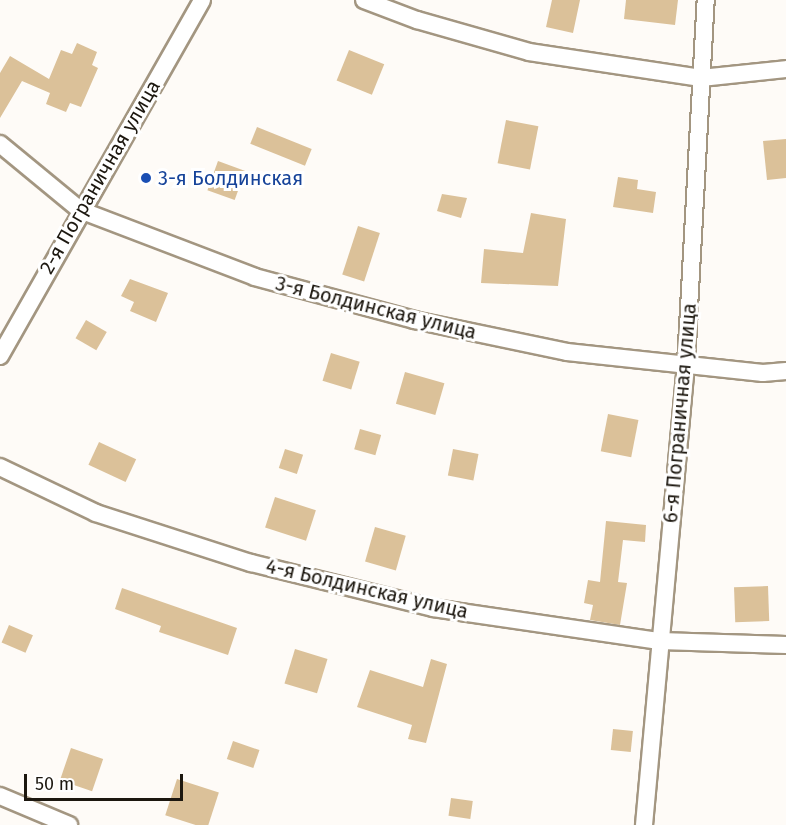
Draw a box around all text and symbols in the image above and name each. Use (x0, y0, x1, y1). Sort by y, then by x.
street label: 2-я Пограничная улица (35, 76, 165, 278)
place label: 3-я Болдинская (158, 166, 303, 190)
marker: 3-я Болдинская (139, 171, 153, 185)
street label: 3-я Болдинская улица (273, 271, 479, 345)
street label: 6-я Пограничная улица (658, 302, 702, 524)
street label: 4-я Болдинская улица (264, 554, 470, 624)
scale bar (27, 762, 186, 800)
text: 50 m (35, 773, 74, 795)

